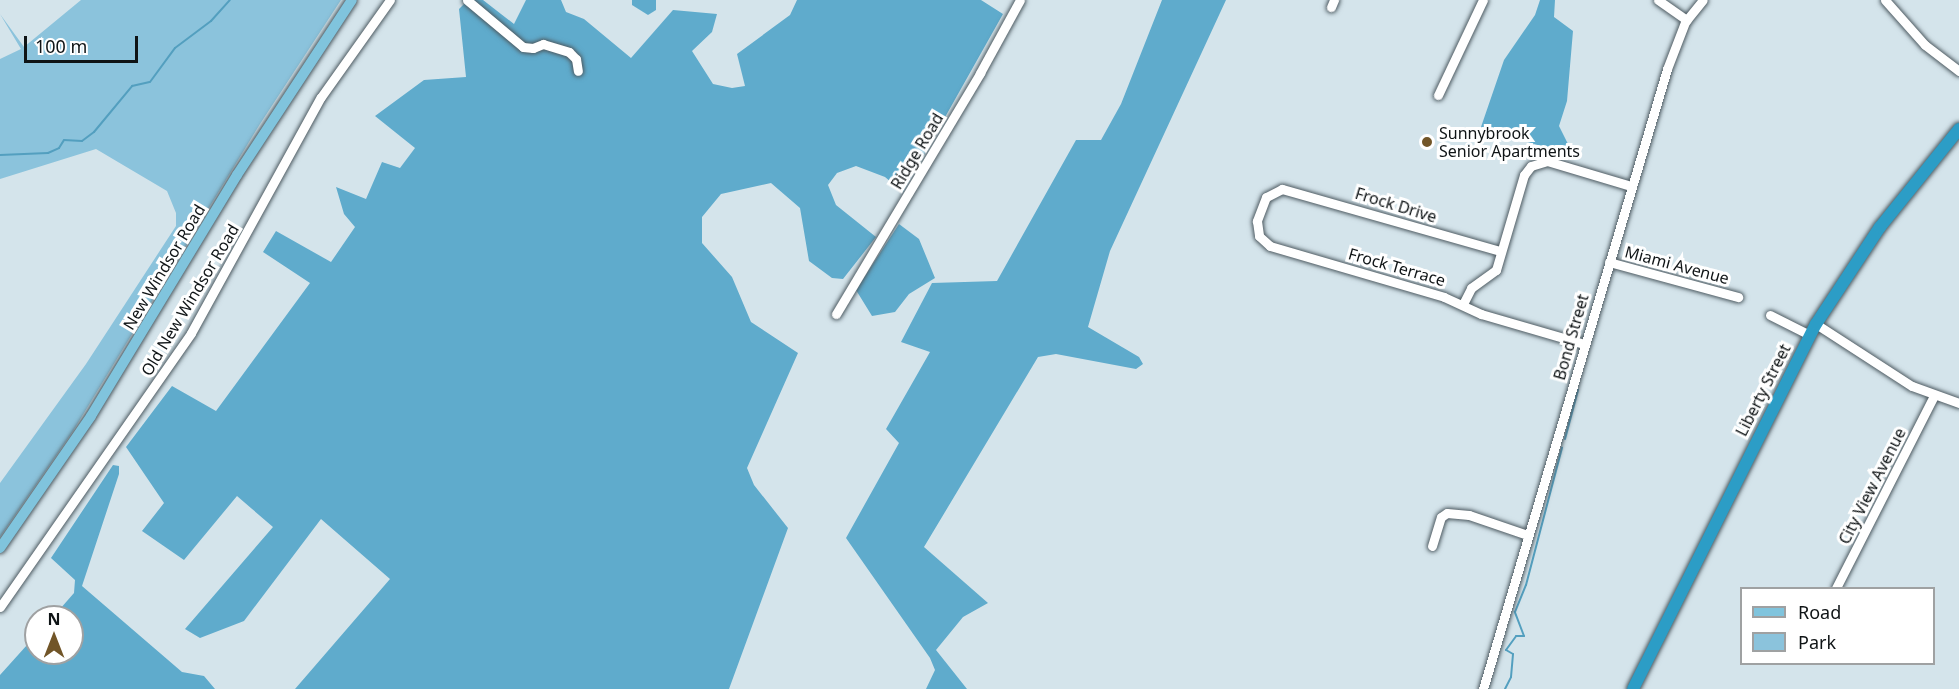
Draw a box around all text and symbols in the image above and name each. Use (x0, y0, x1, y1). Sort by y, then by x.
scale bar (27, 24, 141, 62)
text: 100 m (35, 34, 87, 58)
street label: Ridge Road (887, 109, 947, 193)
place label: Sunnybrook Senior Apartments (1439, 123, 1580, 161)
marker: Sunnybrook Senior Apartments (1420, 135, 1434, 149)
street label: Frock Drive (1353, 184, 1439, 226)
street label: New Windsor Road (119, 201, 209, 333)
street label: Old New Windsor Road (137, 221, 243, 379)
street label: Miami Avenue (1623, 242, 1731, 288)
street label: Frock Terrace (1346, 244, 1448, 290)
street label: Bond Street (1550, 292, 1592, 382)
street label: Liberty Street (1732, 341, 1794, 439)
street label: City View Avenue (1834, 425, 1910, 547)
legend (1740, 587, 1935, 665)
text: Road (1798, 600, 1841, 624)
north arrow (24, 605, 84, 665)
text: N (47, 608, 61, 630)
text: Park (1798, 630, 1836, 654)

